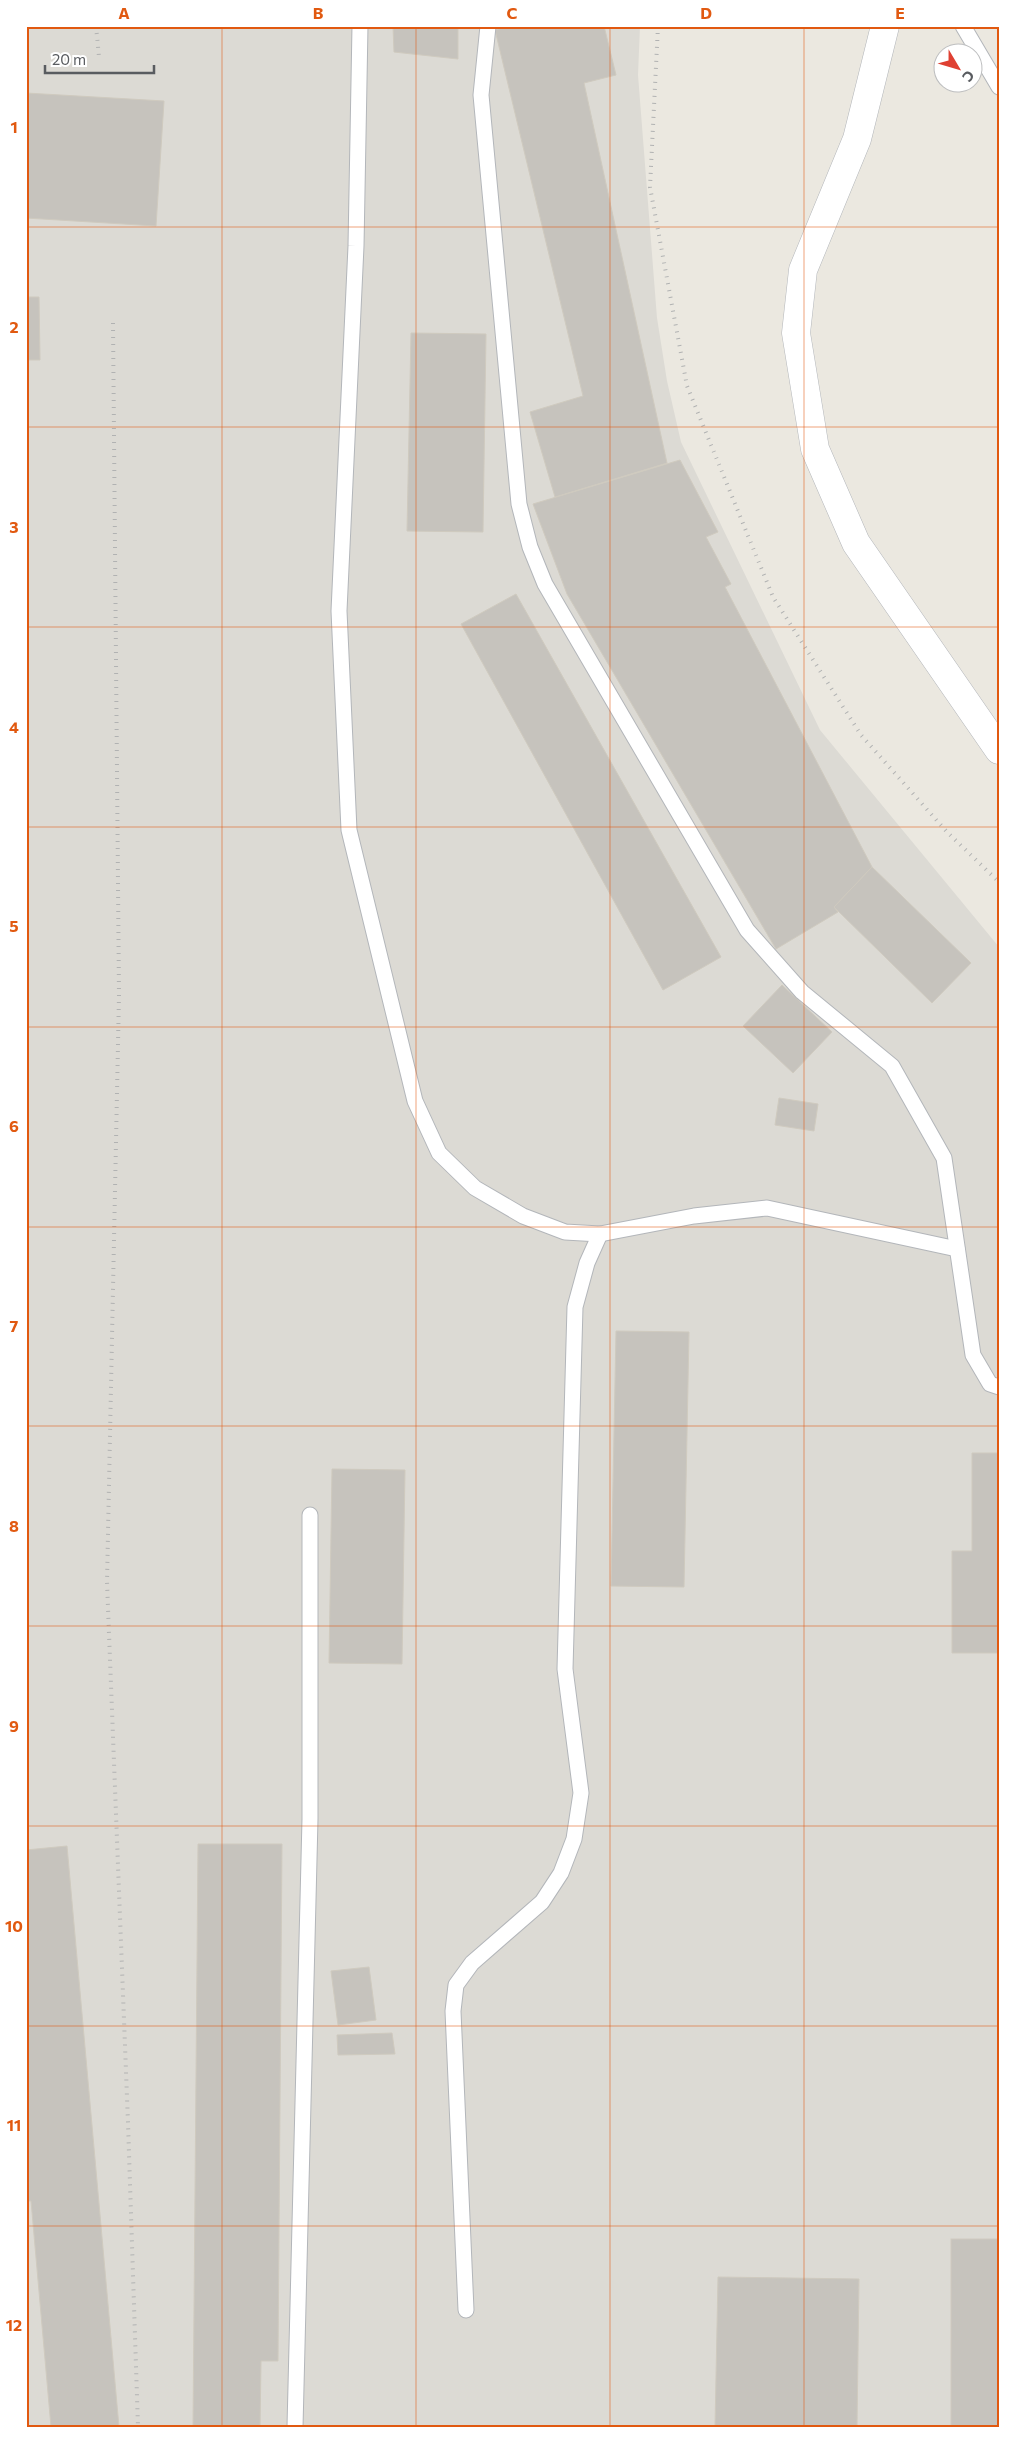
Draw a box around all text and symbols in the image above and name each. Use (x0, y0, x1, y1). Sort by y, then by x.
text: A (118, 3, 130, 22)
text: B (313, 3, 324, 22)
text: C (507, 3, 518, 22)
text: D (700, 3, 712, 22)
text: E (895, 3, 905, 22)
scale bar (45, 42, 154, 74)
north arrow (932, 42, 982, 92)
text: 20 m (52, 50, 86, 68)
text: С (959, 67, 978, 85)
text: 1 (10, 117, 18, 136)
text: 2 (9, 317, 19, 336)
text: 3 (9, 517, 19, 536)
text: 4 (9, 717, 19, 736)
text: 5 (9, 916, 19, 935)
text: 6 (9, 1116, 19, 1135)
text: 7 (10, 1316, 19, 1335)
text: 8 (9, 1516, 19, 1535)
text: 9 (9, 1716, 19, 1735)
text: 10 (5, 1916, 23, 1935)
text: 11 (7, 2115, 21, 2134)
text: 12 (6, 2315, 22, 2334)

